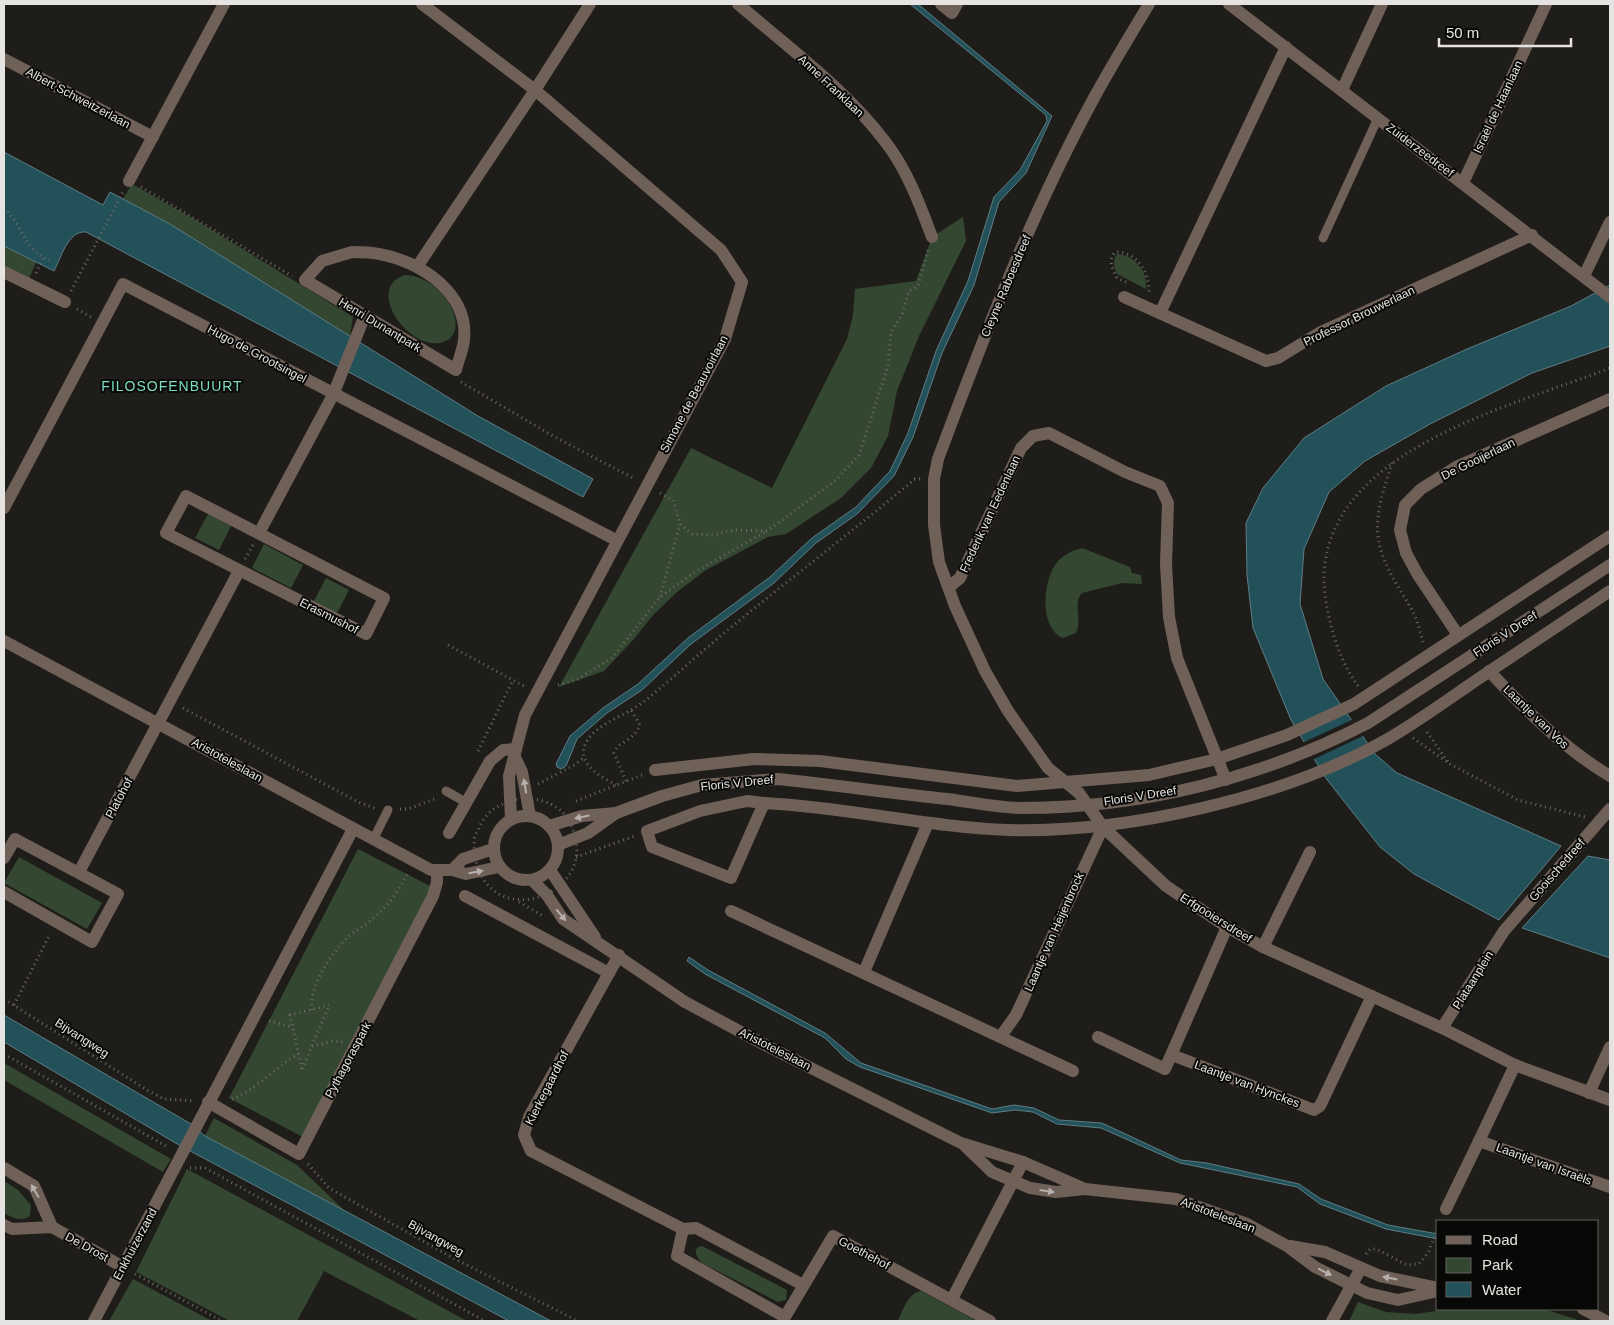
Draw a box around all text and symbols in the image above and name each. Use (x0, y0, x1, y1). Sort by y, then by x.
scale bar (1439, 15, 1572, 47)
text: 50 m (1446, 24, 1479, 41)
street label: Anne Franklaan (795, 52, 867, 120)
street label: Israël de Haanlaan (1470, 58, 1526, 156)
street label: Albert Schweitzerlaan (23, 65, 133, 131)
street label: Zuiderzeedreef (1384, 120, 1457, 180)
street label: Cleyne Raboesdreef (978, 232, 1034, 339)
street label: Professor Brouwerlaan (1301, 283, 1417, 349)
street label: Henri Dunantpark (336, 295, 425, 356)
street label: Hugo de Grootsingel (205, 322, 309, 386)
street label: Simone de Beauvoirlaan (657, 333, 731, 455)
district label: FILOSOFENBUURT (101, 378, 243, 394)
street label: De Gooijerlaan (1439, 435, 1517, 483)
street label: Frederik van Eedenlaan (957, 453, 1023, 575)
street label: Erasmushof (297, 595, 361, 637)
street label: Floris V Dreef (1470, 608, 1540, 660)
street label: Laantje van Vos (1500, 682, 1572, 752)
street label: Aristoteleslaan (189, 735, 265, 785)
street label: Floris V Dreef (700, 772, 775, 794)
street label: Platohof (102, 775, 136, 821)
one-way arrow (520, 777, 528, 793)
street label: Floris V Dreef (1103, 783, 1178, 809)
one-way arrow (574, 813, 590, 821)
street label: Gooischedreef (1526, 835, 1588, 904)
one-way arrow (468, 868, 484, 876)
street label: Laantje van Heijenbrock (1021, 869, 1087, 994)
street label: Erfgooiersdreef (1178, 890, 1255, 946)
one-way arrow (556, 909, 567, 922)
street label: Plataanplein (1450, 948, 1496, 1012)
street label: Bijvangweg (52, 1015, 112, 1061)
street label: Pythagoraspark (322, 1019, 374, 1100)
street label: Aristoteleslaan (737, 1025, 813, 1073)
street label: Kierkegaardhof (522, 1048, 572, 1127)
street label: Laantje van Hynckes (1192, 1058, 1302, 1110)
street label: Laantje van Israëls (1494, 1140, 1594, 1188)
one-way arrow (31, 1184, 40, 1198)
one-way arrow (1039, 1187, 1055, 1195)
street label: Aristoteleslaan (1179, 1194, 1257, 1236)
street label: Enkhuizerzand (110, 1206, 160, 1282)
street label: Bijvangweg (406, 1217, 466, 1259)
legend (1436, 1220, 1599, 1310)
street label: De Drost (63, 1229, 112, 1265)
text: Road (1482, 1231, 1518, 1248)
street label: Goethehof (836, 1234, 893, 1273)
text: Park (1482, 1256, 1513, 1273)
one-way arrow (1318, 1269, 1332, 1277)
one-way arrow (1381, 1274, 1397, 1282)
text: Water (1482, 1281, 1521, 1298)

